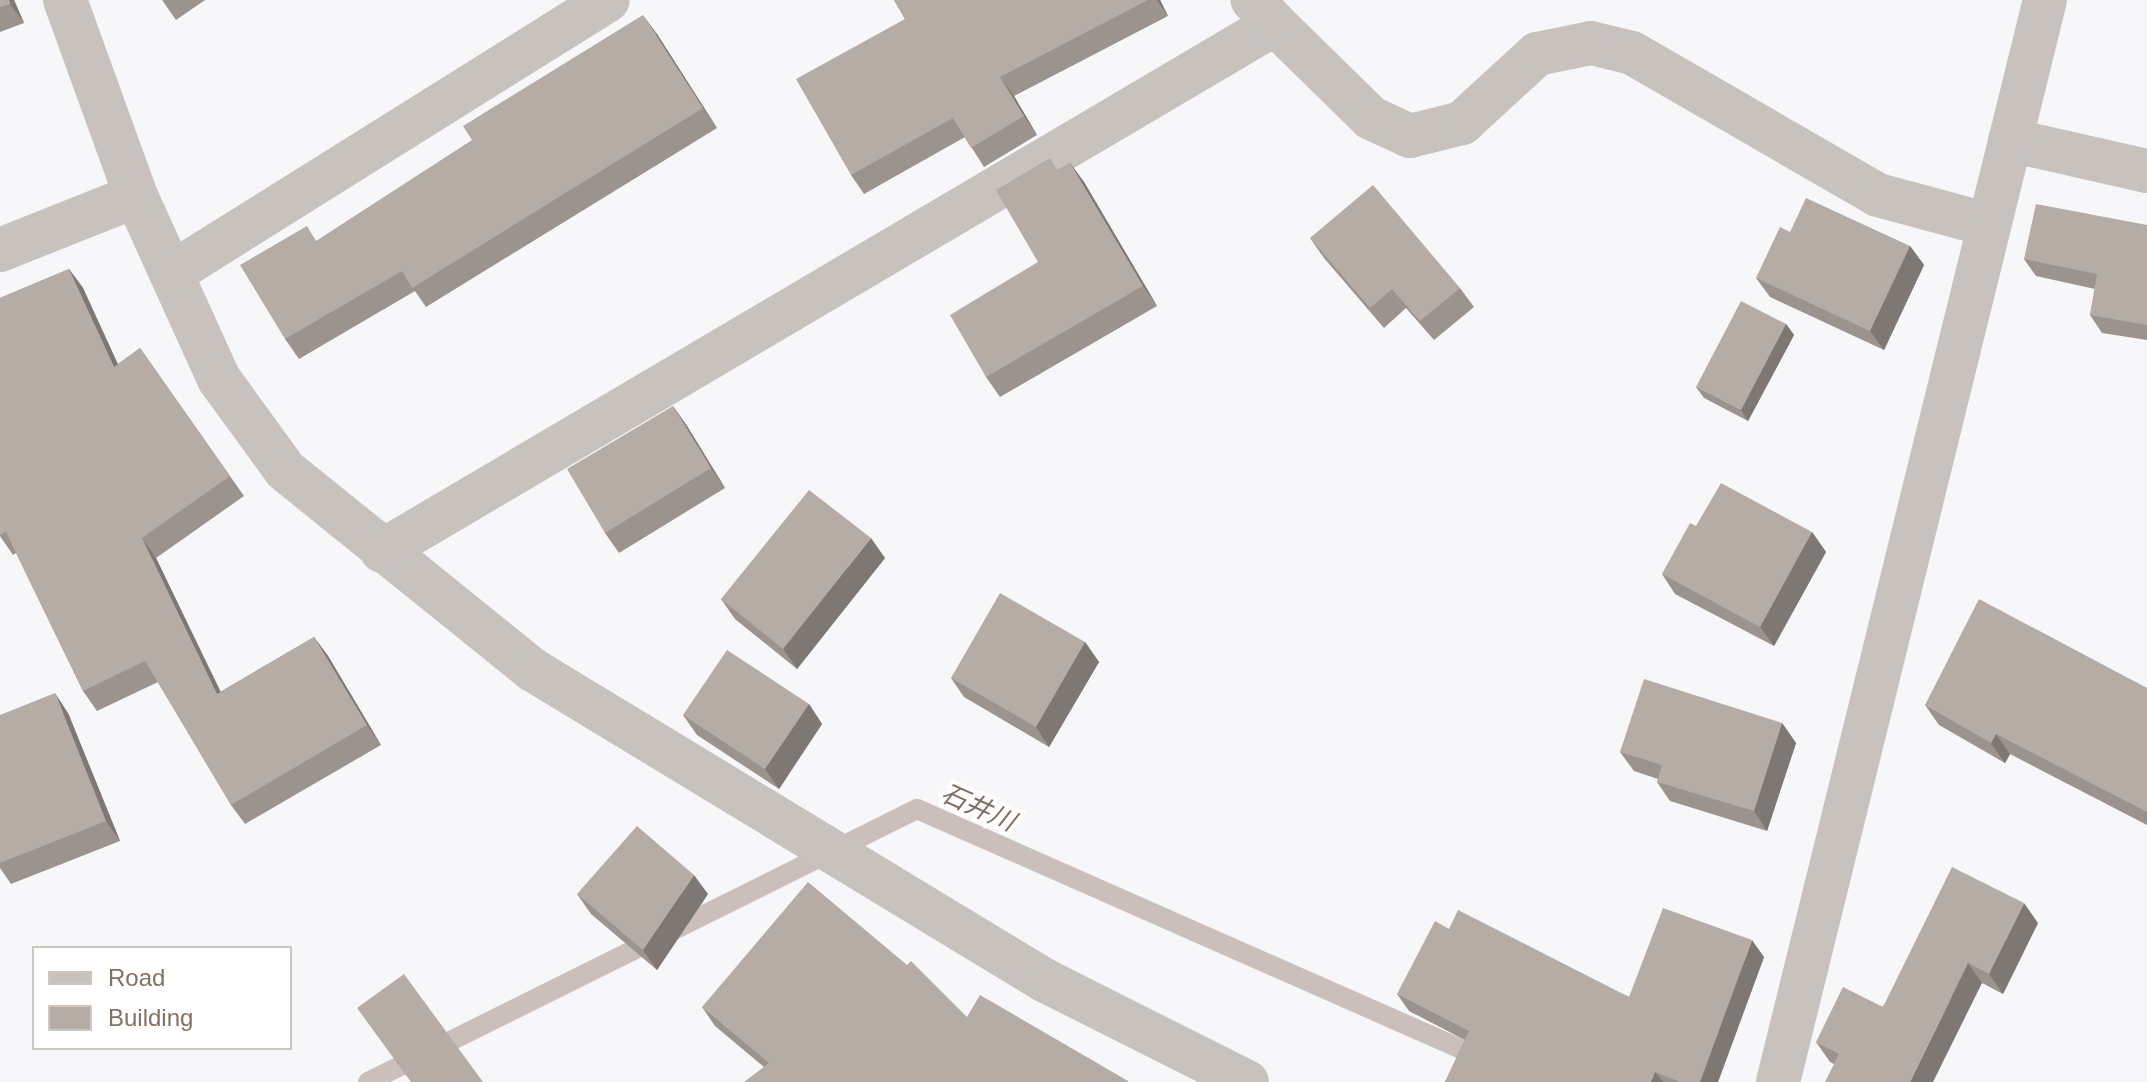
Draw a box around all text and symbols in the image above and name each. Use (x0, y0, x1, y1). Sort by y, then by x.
water label: 石井川 (936, 778, 1020, 838)
legend (32, 946, 292, 1050)
text: Road (108, 964, 165, 991)
text: Building (108, 1004, 193, 1031)

